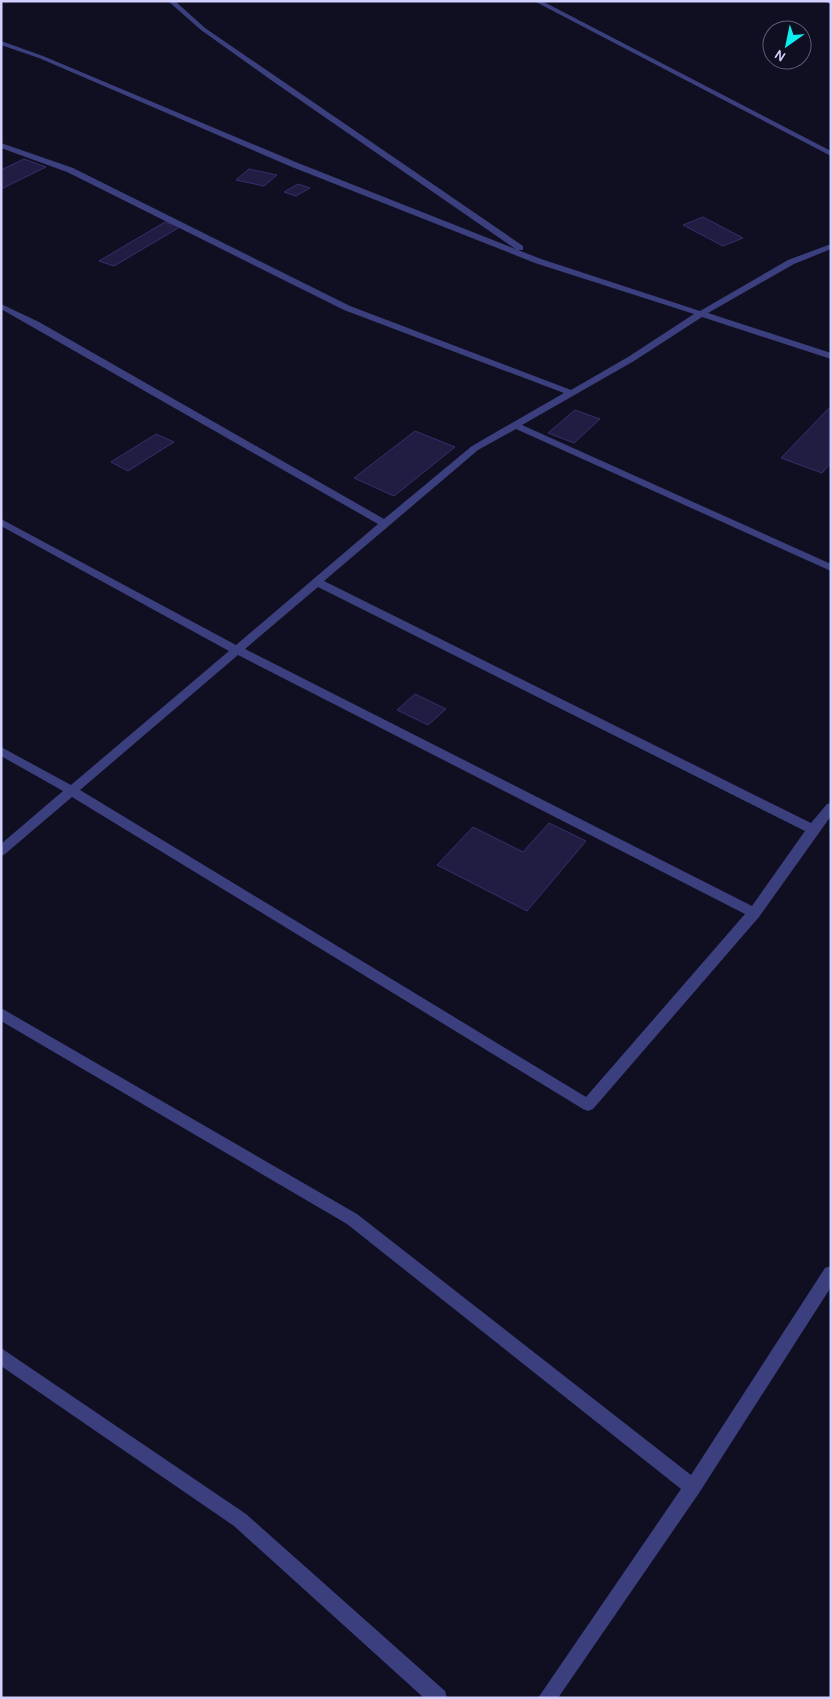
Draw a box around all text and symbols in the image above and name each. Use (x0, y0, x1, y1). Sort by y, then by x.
north arrow (762, 20, 812, 70)
text: N (771, 46, 789, 65)

